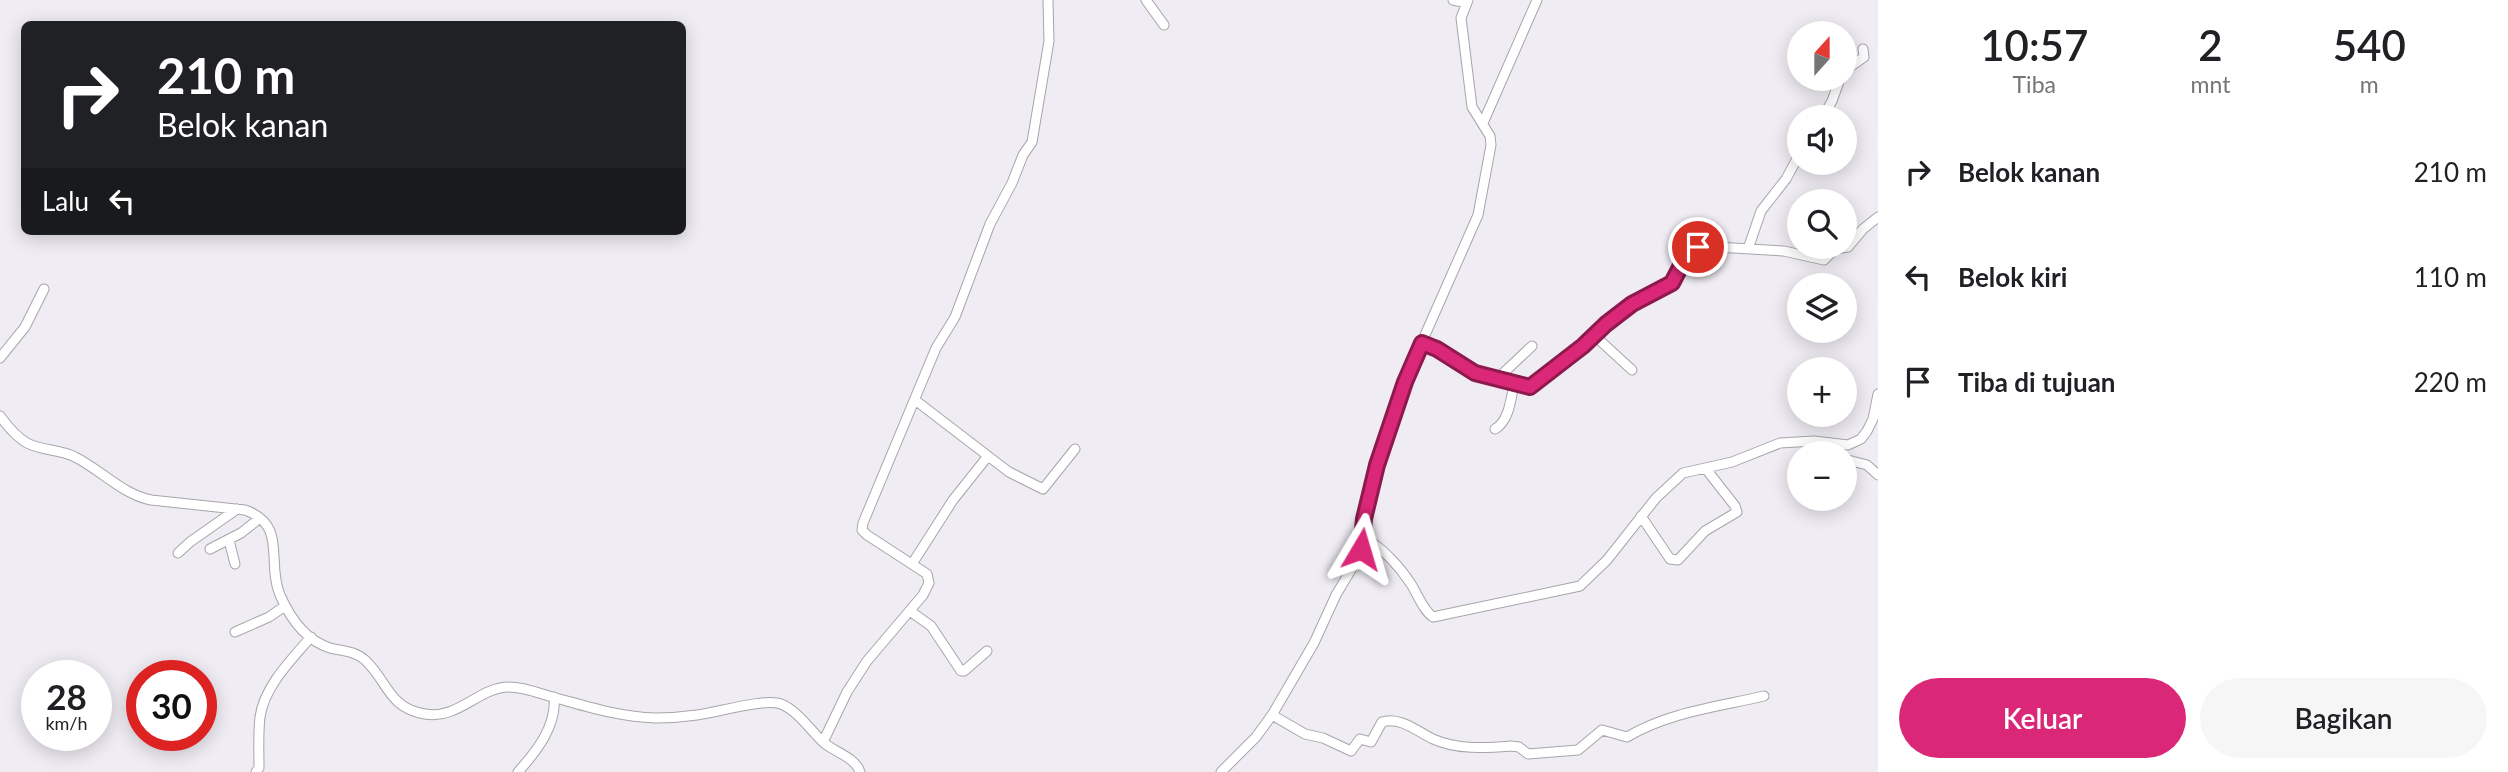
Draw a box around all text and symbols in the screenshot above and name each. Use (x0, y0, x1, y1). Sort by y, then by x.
text: 10:57 (1980, 20, 2088, 70)
text: 2 (2198, 20, 2223, 70)
text: 540 (2333, 20, 2406, 70)
north arrow (1787, 21, 1857, 91)
map controls (1787, 21, 1857, 511)
text: 210 m (157, 46, 295, 104)
icon: right (42, 49, 133, 140)
text: Tiba (2013, 70, 2056, 98)
text: mnt (2191, 70, 2230, 98)
text: m (2360, 70, 2379, 98)
text: Belok kanan (157, 105, 328, 144)
button: sound (1787, 105, 1857, 175)
icon: right (1899, 153, 1937, 191)
text: Belok kanan (1958, 156, 2100, 188)
text: 210 m (2414, 156, 2487, 188)
icon: left (103, 182, 141, 220)
text: Lalu (42, 185, 89, 217)
button: search (1787, 189, 1857, 259)
pin (1668, 217, 1728, 277)
icon: arrive (1679, 228, 1717, 266)
icon: left (1899, 258, 1937, 296)
text: Belok kiri (1958, 261, 2067, 293)
text: 110 m (2414, 261, 2487, 293)
button: layers (1787, 273, 1857, 343)
button: + (1787, 357, 1857, 427)
icon: arrive (1899, 363, 1937, 401)
text: Tiba di tujuan (1958, 366, 2116, 398)
text: 220 m (2414, 366, 2487, 398)
button: − (1787, 441, 1857, 511)
position arrow (1324, 512, 1398, 586)
speed limit sign: 30 (126, 660, 217, 751)
text: 28 (46, 675, 87, 717)
button: Keluar (1899, 678, 2186, 758)
button: Bagikan (2200, 678, 2487, 758)
text: km/h (45, 712, 88, 734)

